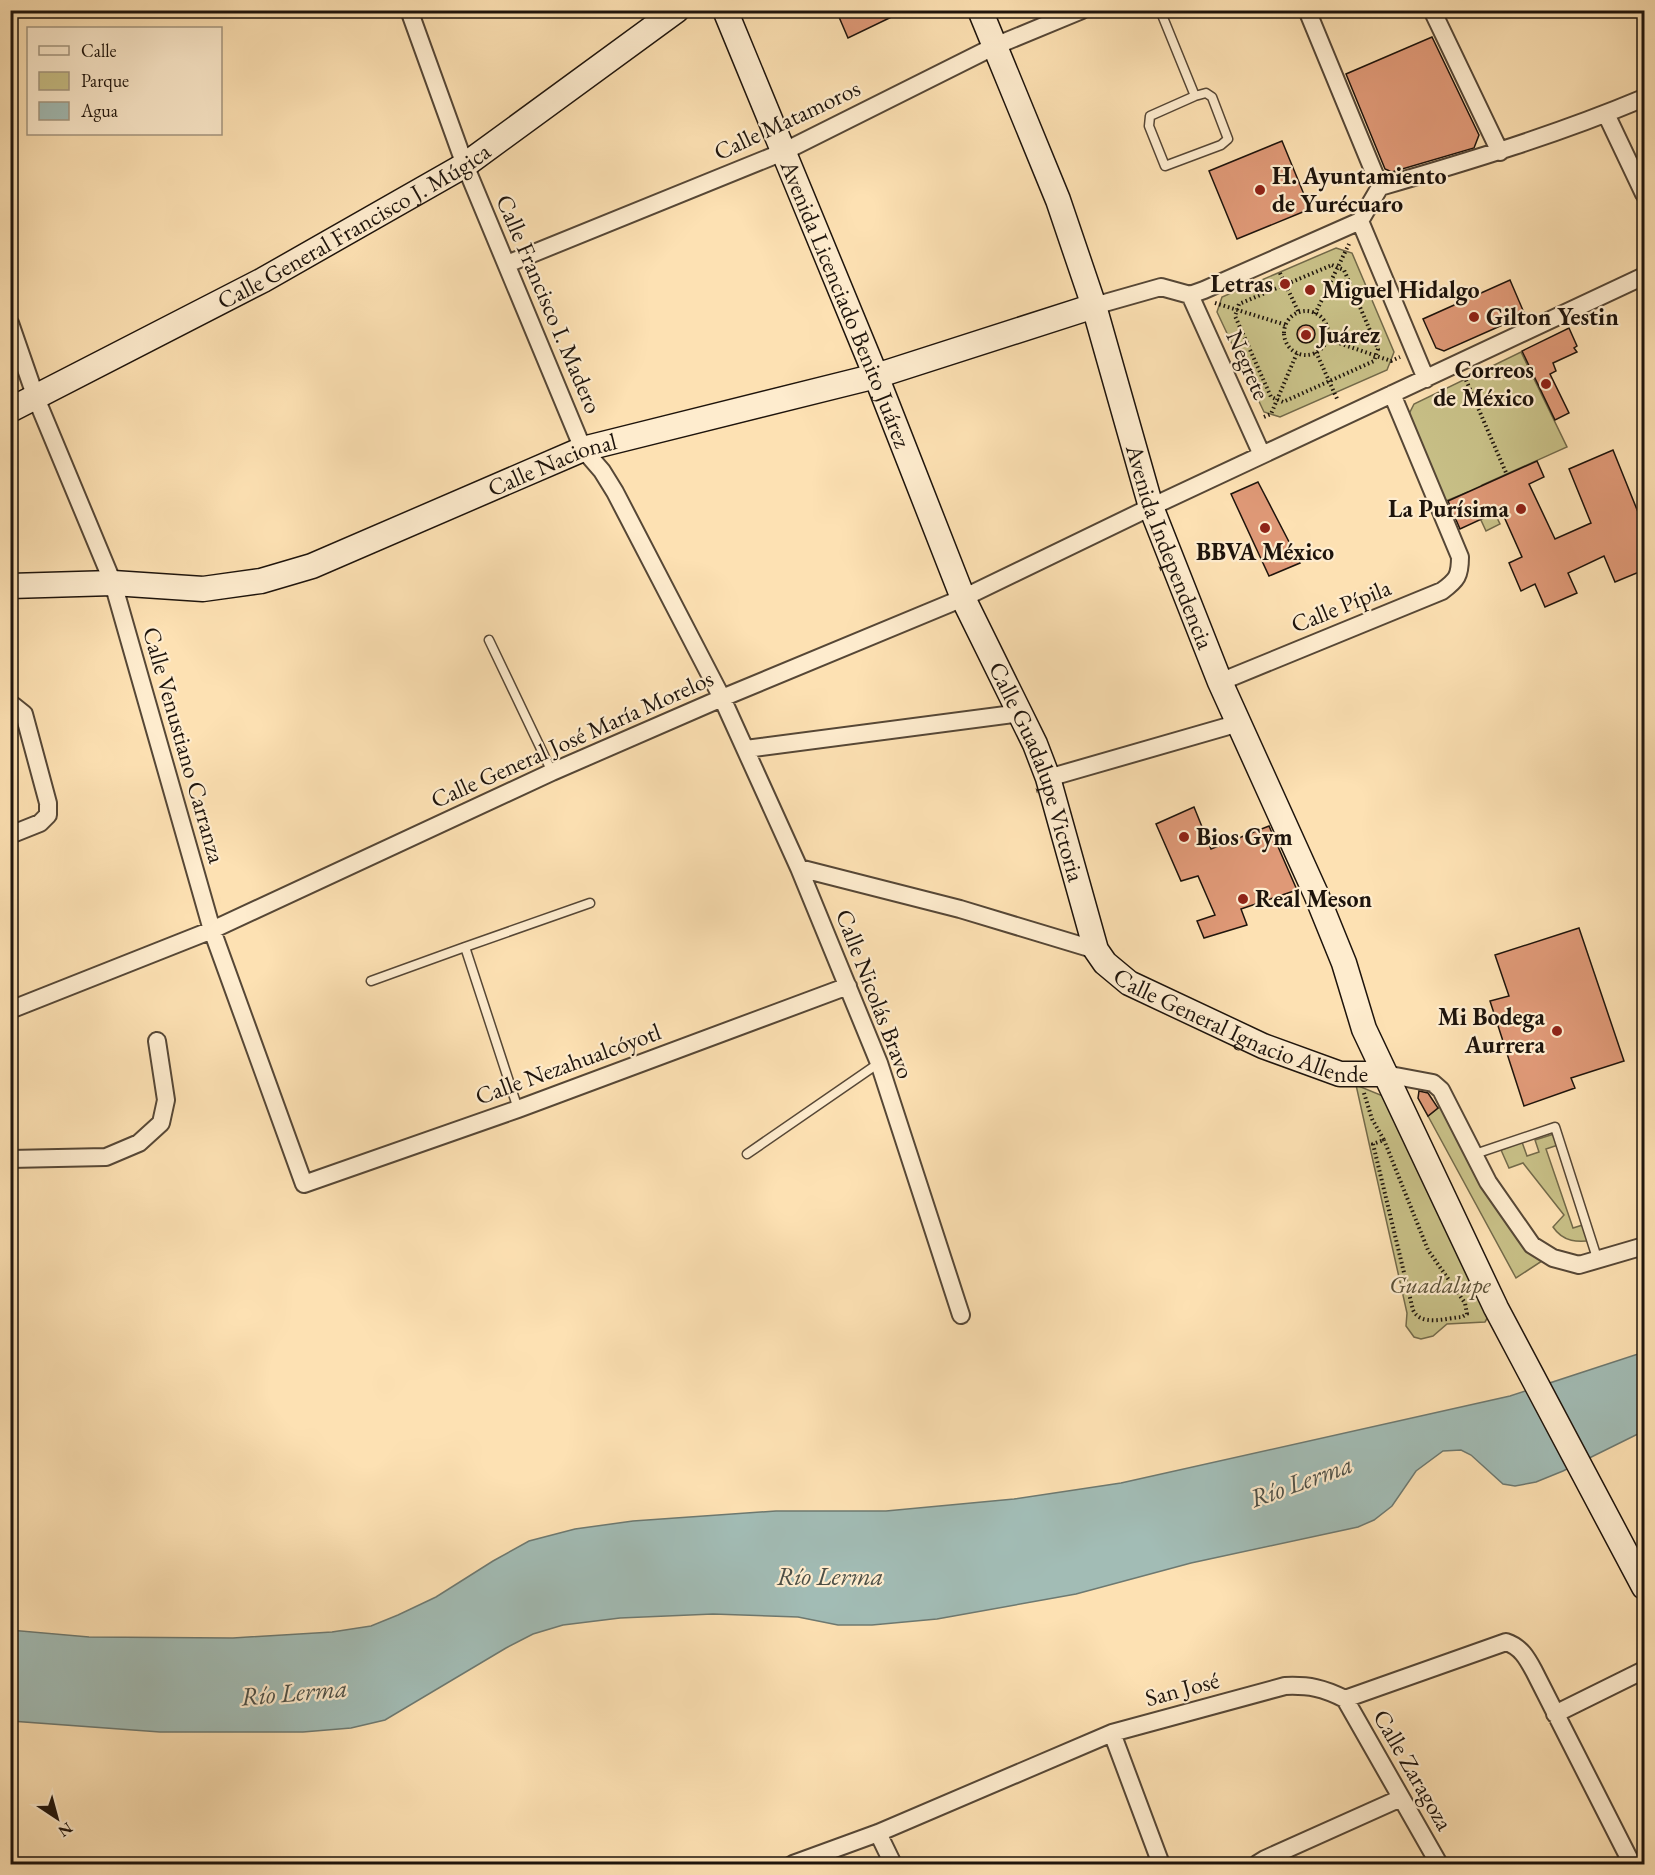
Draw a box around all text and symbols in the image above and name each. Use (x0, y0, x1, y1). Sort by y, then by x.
legend (27, 27, 222, 135)
text: Calle (81, 39, 117, 62)
text: Parque (81, 69, 129, 92)
street label: Calle Matamoros (708, 72, 865, 167)
text: Agua (80, 99, 119, 122)
street label: Calle General Francisco J. Múgica (212, 135, 497, 316)
street label: Avenida Licenciado Benito Juárez (773, 155, 919, 452)
place label: H. Ayuntamiento de Yurécuaro (1272, 160, 1447, 219)
marker: H. Ayuntamiento de Yurécuaro (1253, 183, 1267, 197)
street label: Calle Francisco I. Madero (489, 190, 610, 418)
place label: Letras (1210, 268, 1273, 299)
place label: Miguel Hidalgo (1322, 274, 1480, 306)
marker: Letras (1278, 277, 1292, 291)
marker: Miguel Hidalgo (1303, 283, 1317, 297)
place label: Gilton Yestin (1486, 301, 1619, 332)
marker: Gilton Yestin (1467, 310, 1481, 324)
place label: Juárez (1316, 319, 1381, 350)
street label: Negrete (1219, 325, 1277, 404)
marker: Juárez (1299, 328, 1313, 342)
place label: Correos de México (1433, 354, 1534, 413)
marker: Correos de México (1539, 377, 1553, 391)
street label: Calle Nacional (483, 425, 620, 503)
street label: Avenida Independencia (1119, 440, 1222, 654)
place label: La Purísima (1388, 493, 1509, 524)
marker: La Purísima (1514, 502, 1528, 516)
marker: BBVA México (1258, 521, 1272, 535)
place label: BBVA México (1196, 536, 1334, 567)
street label: Calle Pípila (1286, 571, 1396, 640)
street label: Calle Venustiano Carranza (136, 623, 233, 867)
street label: Calle Guadalupe Victoria (982, 656, 1092, 886)
street label: Calle General José María Morelos (426, 662, 718, 815)
place label: Bios Gym (1196, 821, 1293, 853)
marker: Bios Gym (1177, 830, 1191, 844)
place label: Real Meson (1255, 883, 1373, 914)
marker: Real Meson (1236, 892, 1250, 906)
street label: Calle Nicolás Bravo (829, 905, 922, 1083)
street label: Calle General Ignacio Allende (1107, 960, 1368, 1089)
place label: Mi Bodega Aurrera (1438, 1001, 1545, 1060)
street label: Calle Nezahualcóyotl (471, 1015, 665, 1111)
marker: Mi Bodega Aurrera (1550, 1024, 1564, 1038)
park label: Guadalupe (1389, 1269, 1492, 1300)
water label: Río Lerma (1245, 1447, 1357, 1515)
water label: Río Lerma (776, 1559, 884, 1593)
street label: San José (1141, 1664, 1222, 1713)
water label: Río Lerma (239, 1670, 349, 1714)
street label: Calle Zaragoza (1366, 1704, 1461, 1836)
north arrow (27, 1788, 87, 1848)
text: N (54, 1817, 77, 1842)

